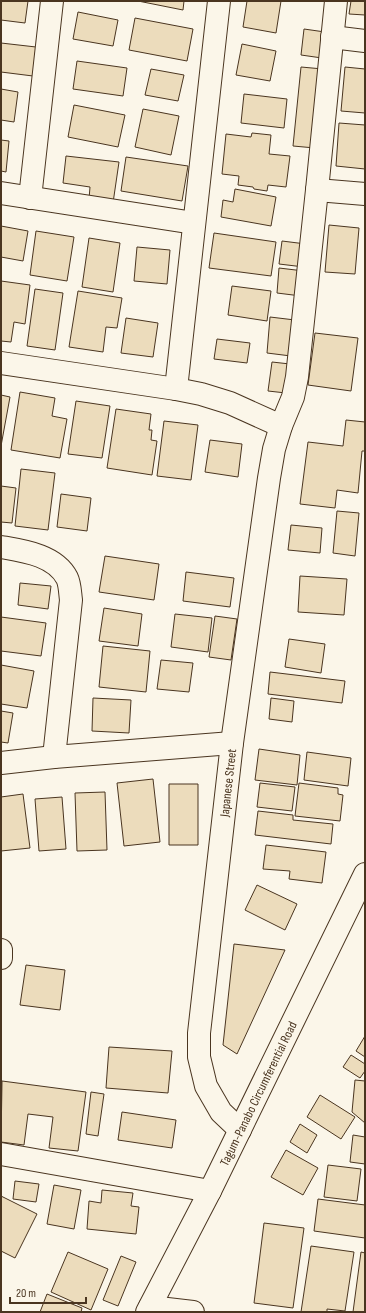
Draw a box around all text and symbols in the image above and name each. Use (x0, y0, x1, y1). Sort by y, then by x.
street label: Japanese Street (217, 748, 240, 819)
street label: Tagum-Panabo Circumferential Road (216, 1019, 301, 1169)
scale bar (10, 1279, 86, 1305)
text: 20 m (16, 1286, 36, 1301)

